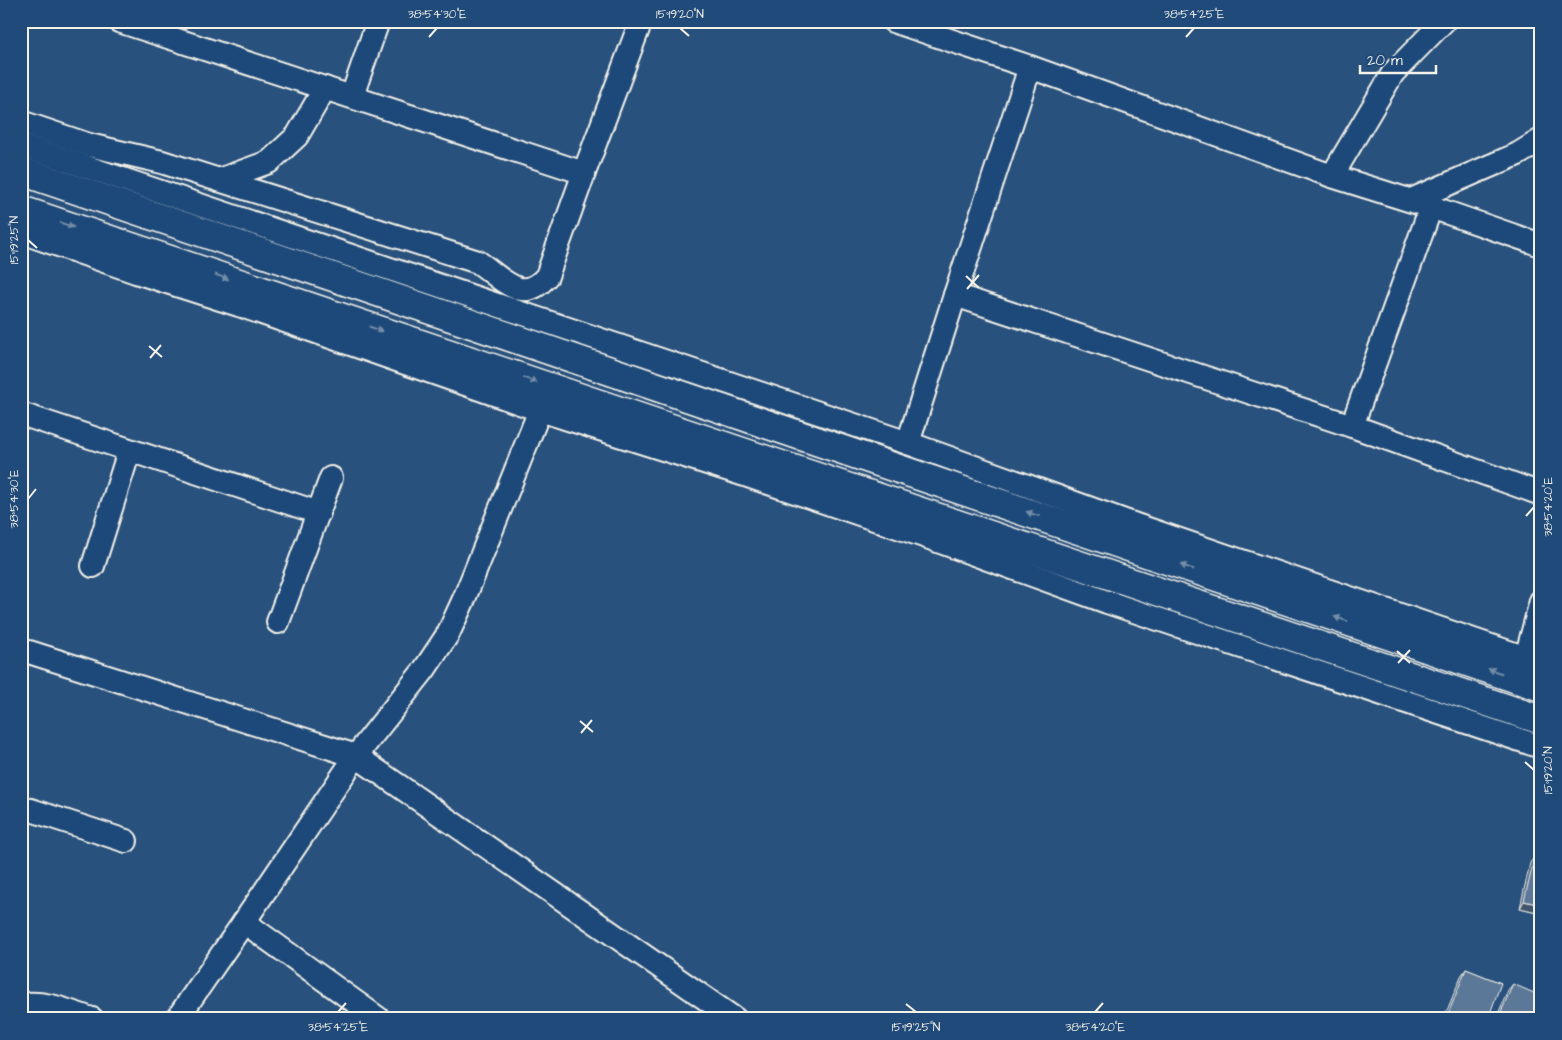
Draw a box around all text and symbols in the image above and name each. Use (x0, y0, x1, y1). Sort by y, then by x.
text: 38°54'30"E (408, 6, 466, 23)
text: 15°19'20"N (656, 6, 704, 23)
text: 38°54'25"E (1164, 6, 1224, 23)
scale bar (1360, 42, 1436, 74)
text: 20 m (1367, 50, 1403, 71)
text: 15°19'25"N (6, 215, 23, 264)
one-way arrow (60, 222, 75, 229)
one-way arrow (214, 274, 229, 281)
one-way arrow (368, 325, 383, 333)
one-way arrow (522, 377, 537, 384)
text: 38°54'30"E (6, 470, 23, 528)
text: 38°54'20"E (1540, 477, 1557, 537)
one-way arrow (1025, 510, 1040, 518)
one-way arrow (1179, 562, 1194, 570)
one-way arrow (1333, 615, 1348, 622)
one-way arrow (1487, 667, 1502, 674)
text: 15°19'20"N (1540, 746, 1557, 794)
text: 38°54'25"E (308, 1019, 368, 1036)
text: 15°19'25"N (892, 1019, 941, 1036)
text: 38°54'20"E (1065, 1019, 1125, 1036)

